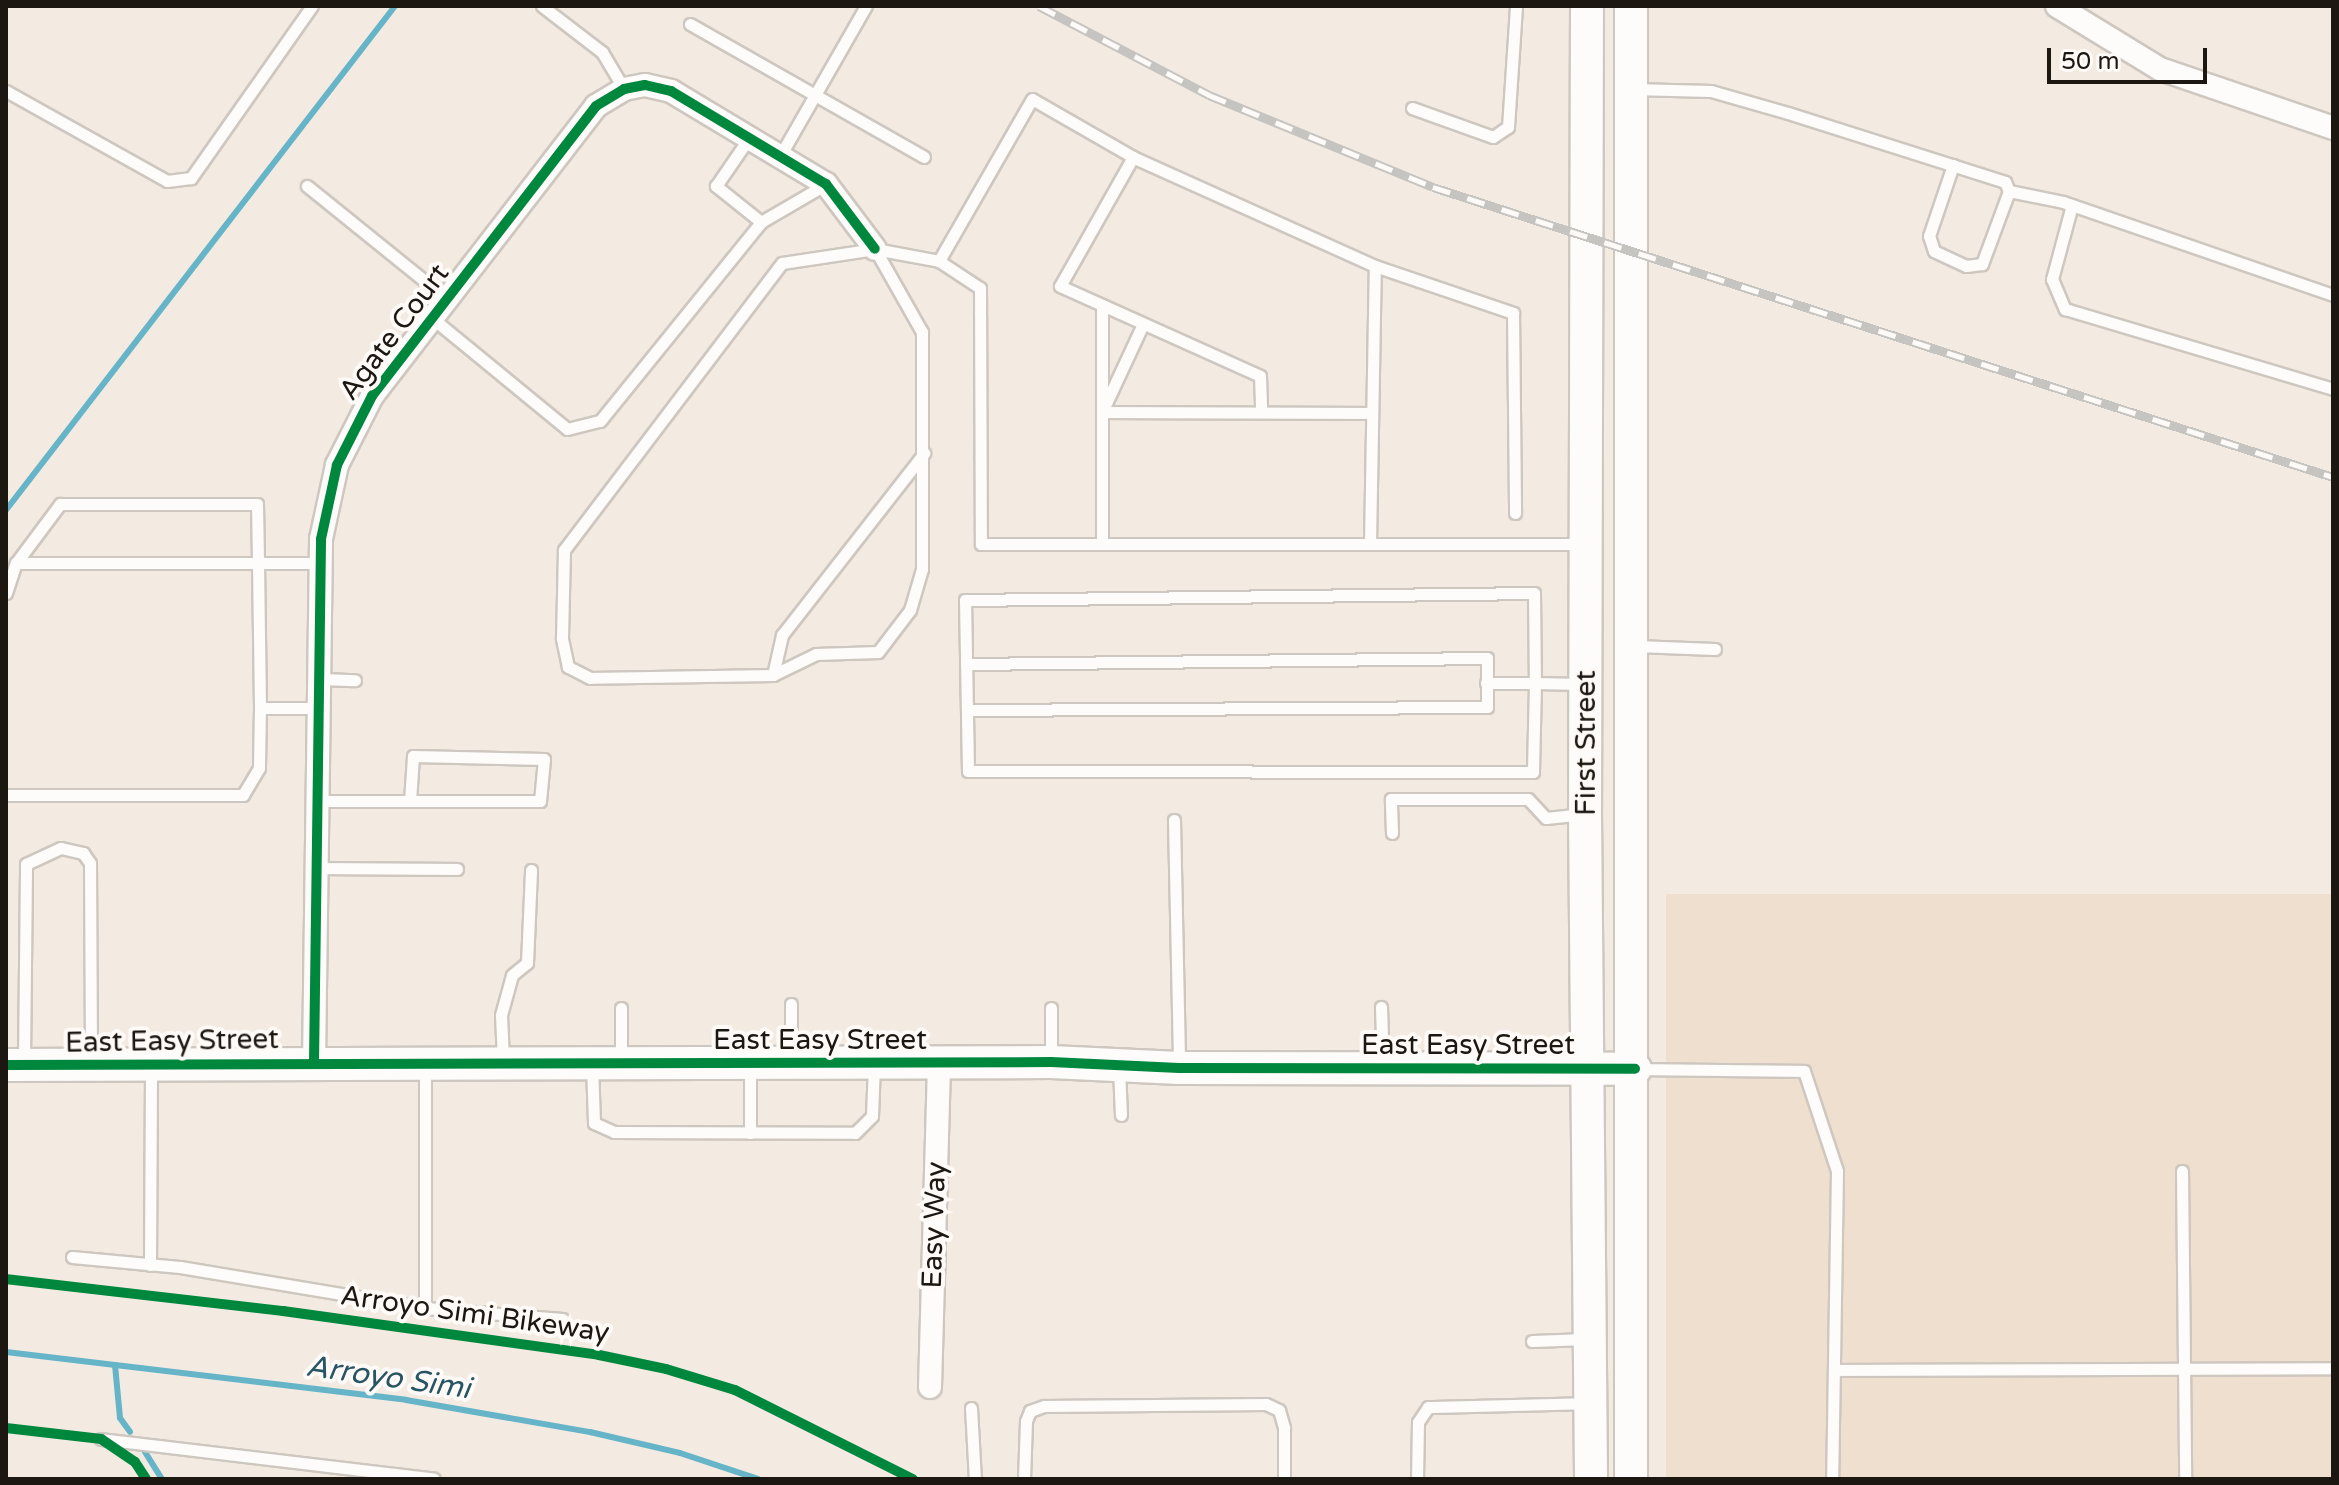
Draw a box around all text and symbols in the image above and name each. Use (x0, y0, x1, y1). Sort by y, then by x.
scale bar (2051, 32, 2211, 82)
text: 50 m (2061, 47, 2119, 76)
street label: Agate Court (332, 257, 456, 407)
street label: First Street (1569, 670, 1603, 816)
street label: East Easy Street (65, 1022, 279, 1060)
street label: East Easy Street (713, 1023, 927, 1057)
street label: East Easy Street (1361, 1028, 1575, 1062)
street label: Easy Way (915, 1161, 953, 1289)
street label: Arroyo Simi Bikeway (338, 1279, 612, 1349)
water label: Arroyo Simi (304, 1349, 472, 1407)

